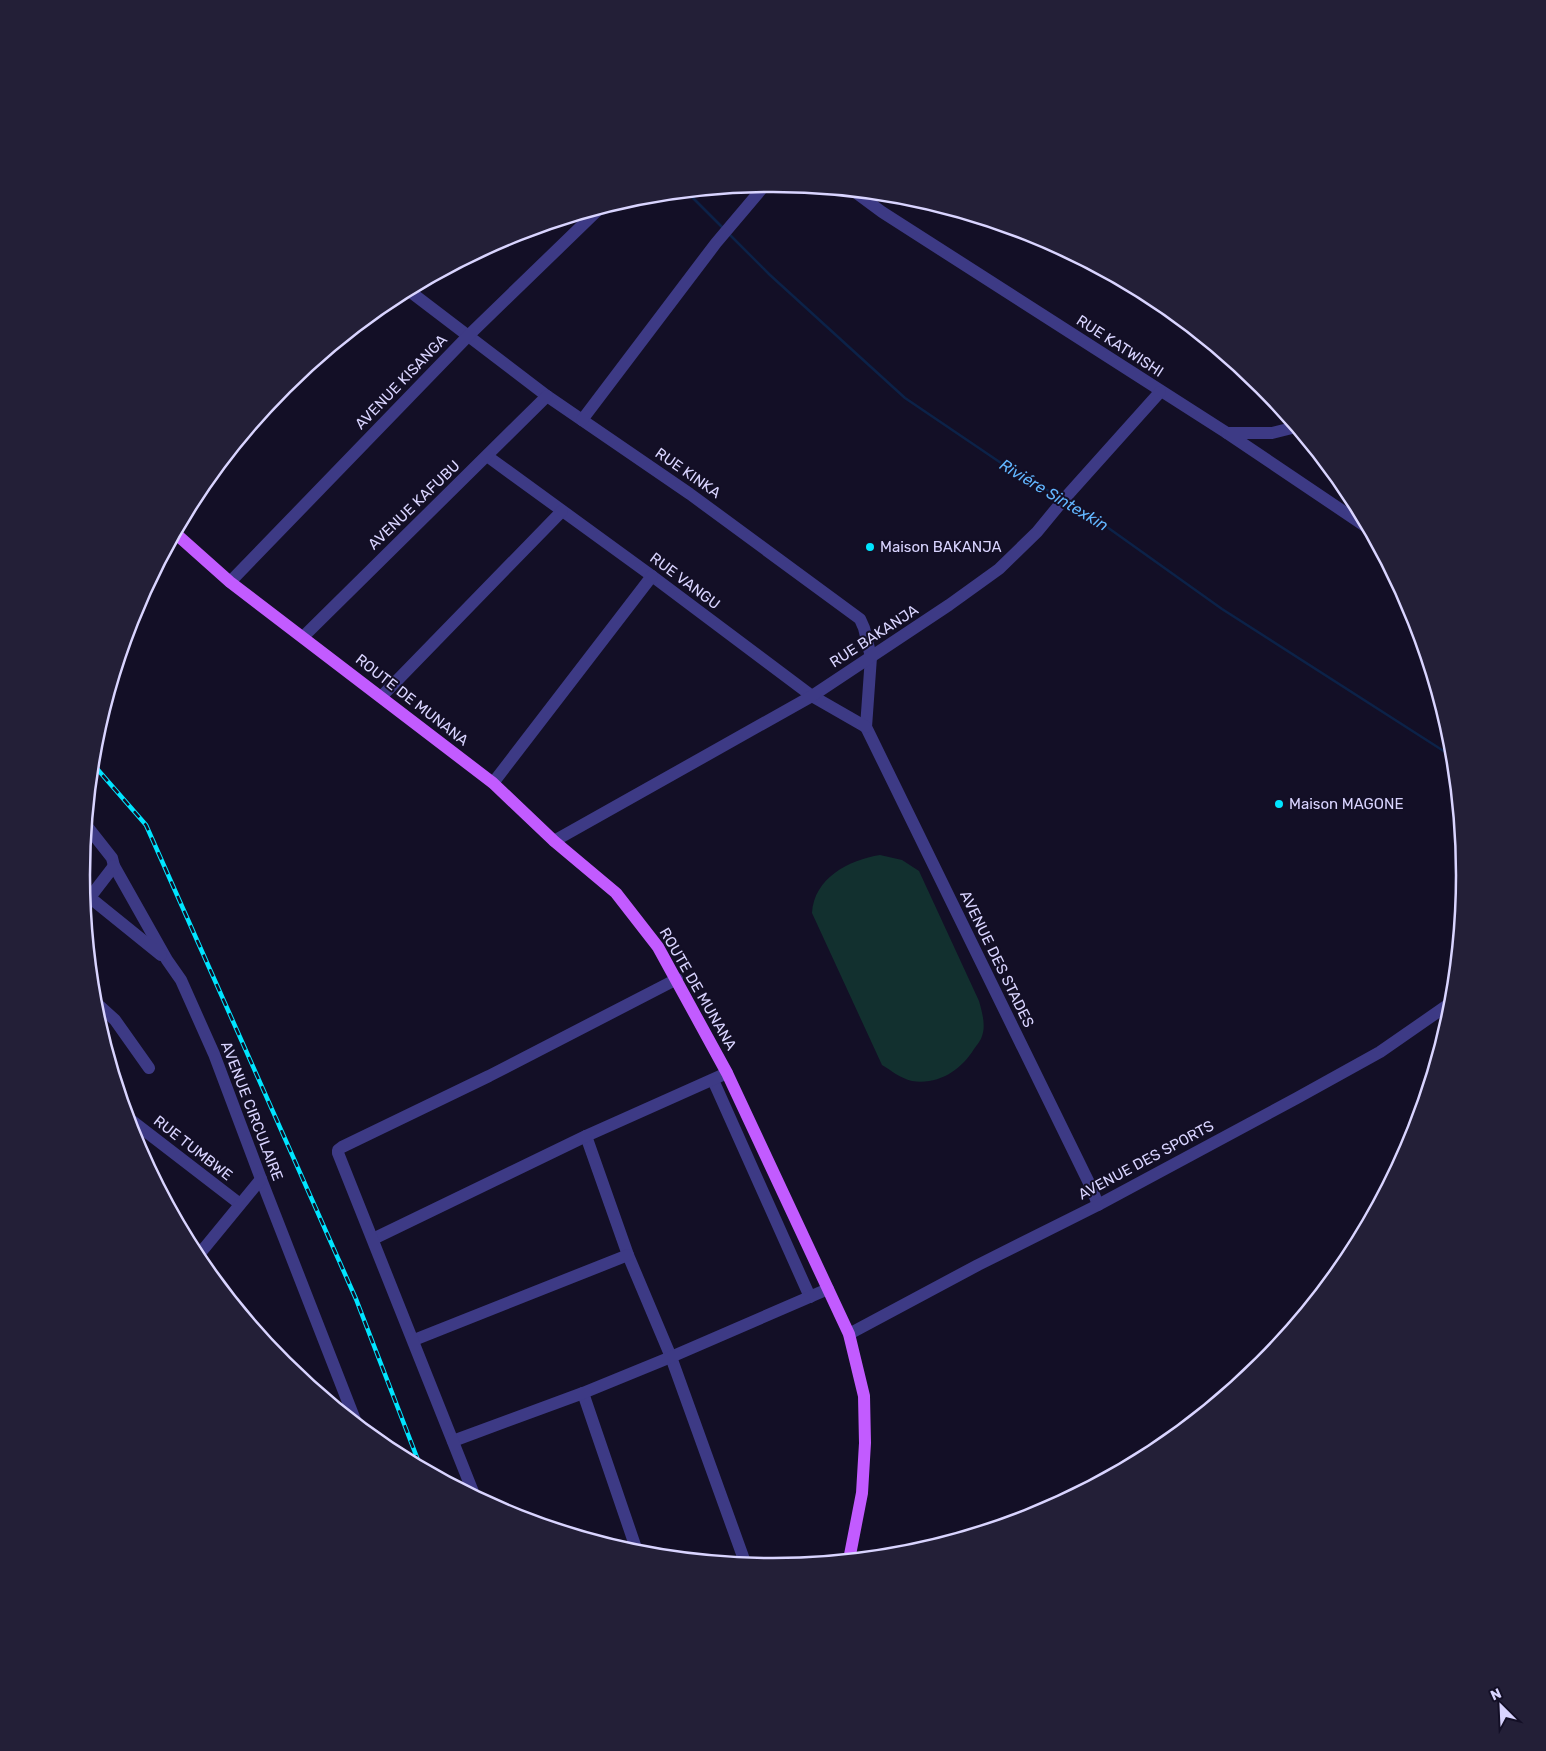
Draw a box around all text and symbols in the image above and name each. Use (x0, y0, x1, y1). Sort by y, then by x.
street label: RUE KATWISHI (1073, 311, 1167, 381)
street label: AVENUE KISANGA (351, 331, 451, 433)
street label: RUE KINKA (652, 444, 724, 502)
water label: Riviére Sintexkin (996, 455, 1112, 535)
street label: AVENUE KAFUBU (364, 457, 464, 553)
place label: Maison BAKANJA (880, 538, 1002, 556)
marker: Maison BAKANJA (864, 541, 876, 553)
street label: RUE VANGU (646, 549, 724, 613)
street label: RUE BAKANJA (826, 601, 922, 671)
street label: ROUTE DE MUNANA (352, 650, 472, 750)
place label: Maison MAGONE (1289, 795, 1404, 813)
marker: Maison MAGONE (1273, 798, 1285, 810)
street label: AVENUE DES STADES (956, 888, 1038, 1030)
street label: ROUTE DE MUNANA (656, 925, 740, 1053)
street label: AVENUE CIRCULAIRE (217, 1039, 287, 1183)
street label: RUE TUMBWE (150, 1112, 236, 1184)
street label: AVENUE DES SPORTS (1075, 1117, 1217, 1203)
north arrow (1476, 1681, 1526, 1731)
text: N (1488, 1685, 1504, 1704)

